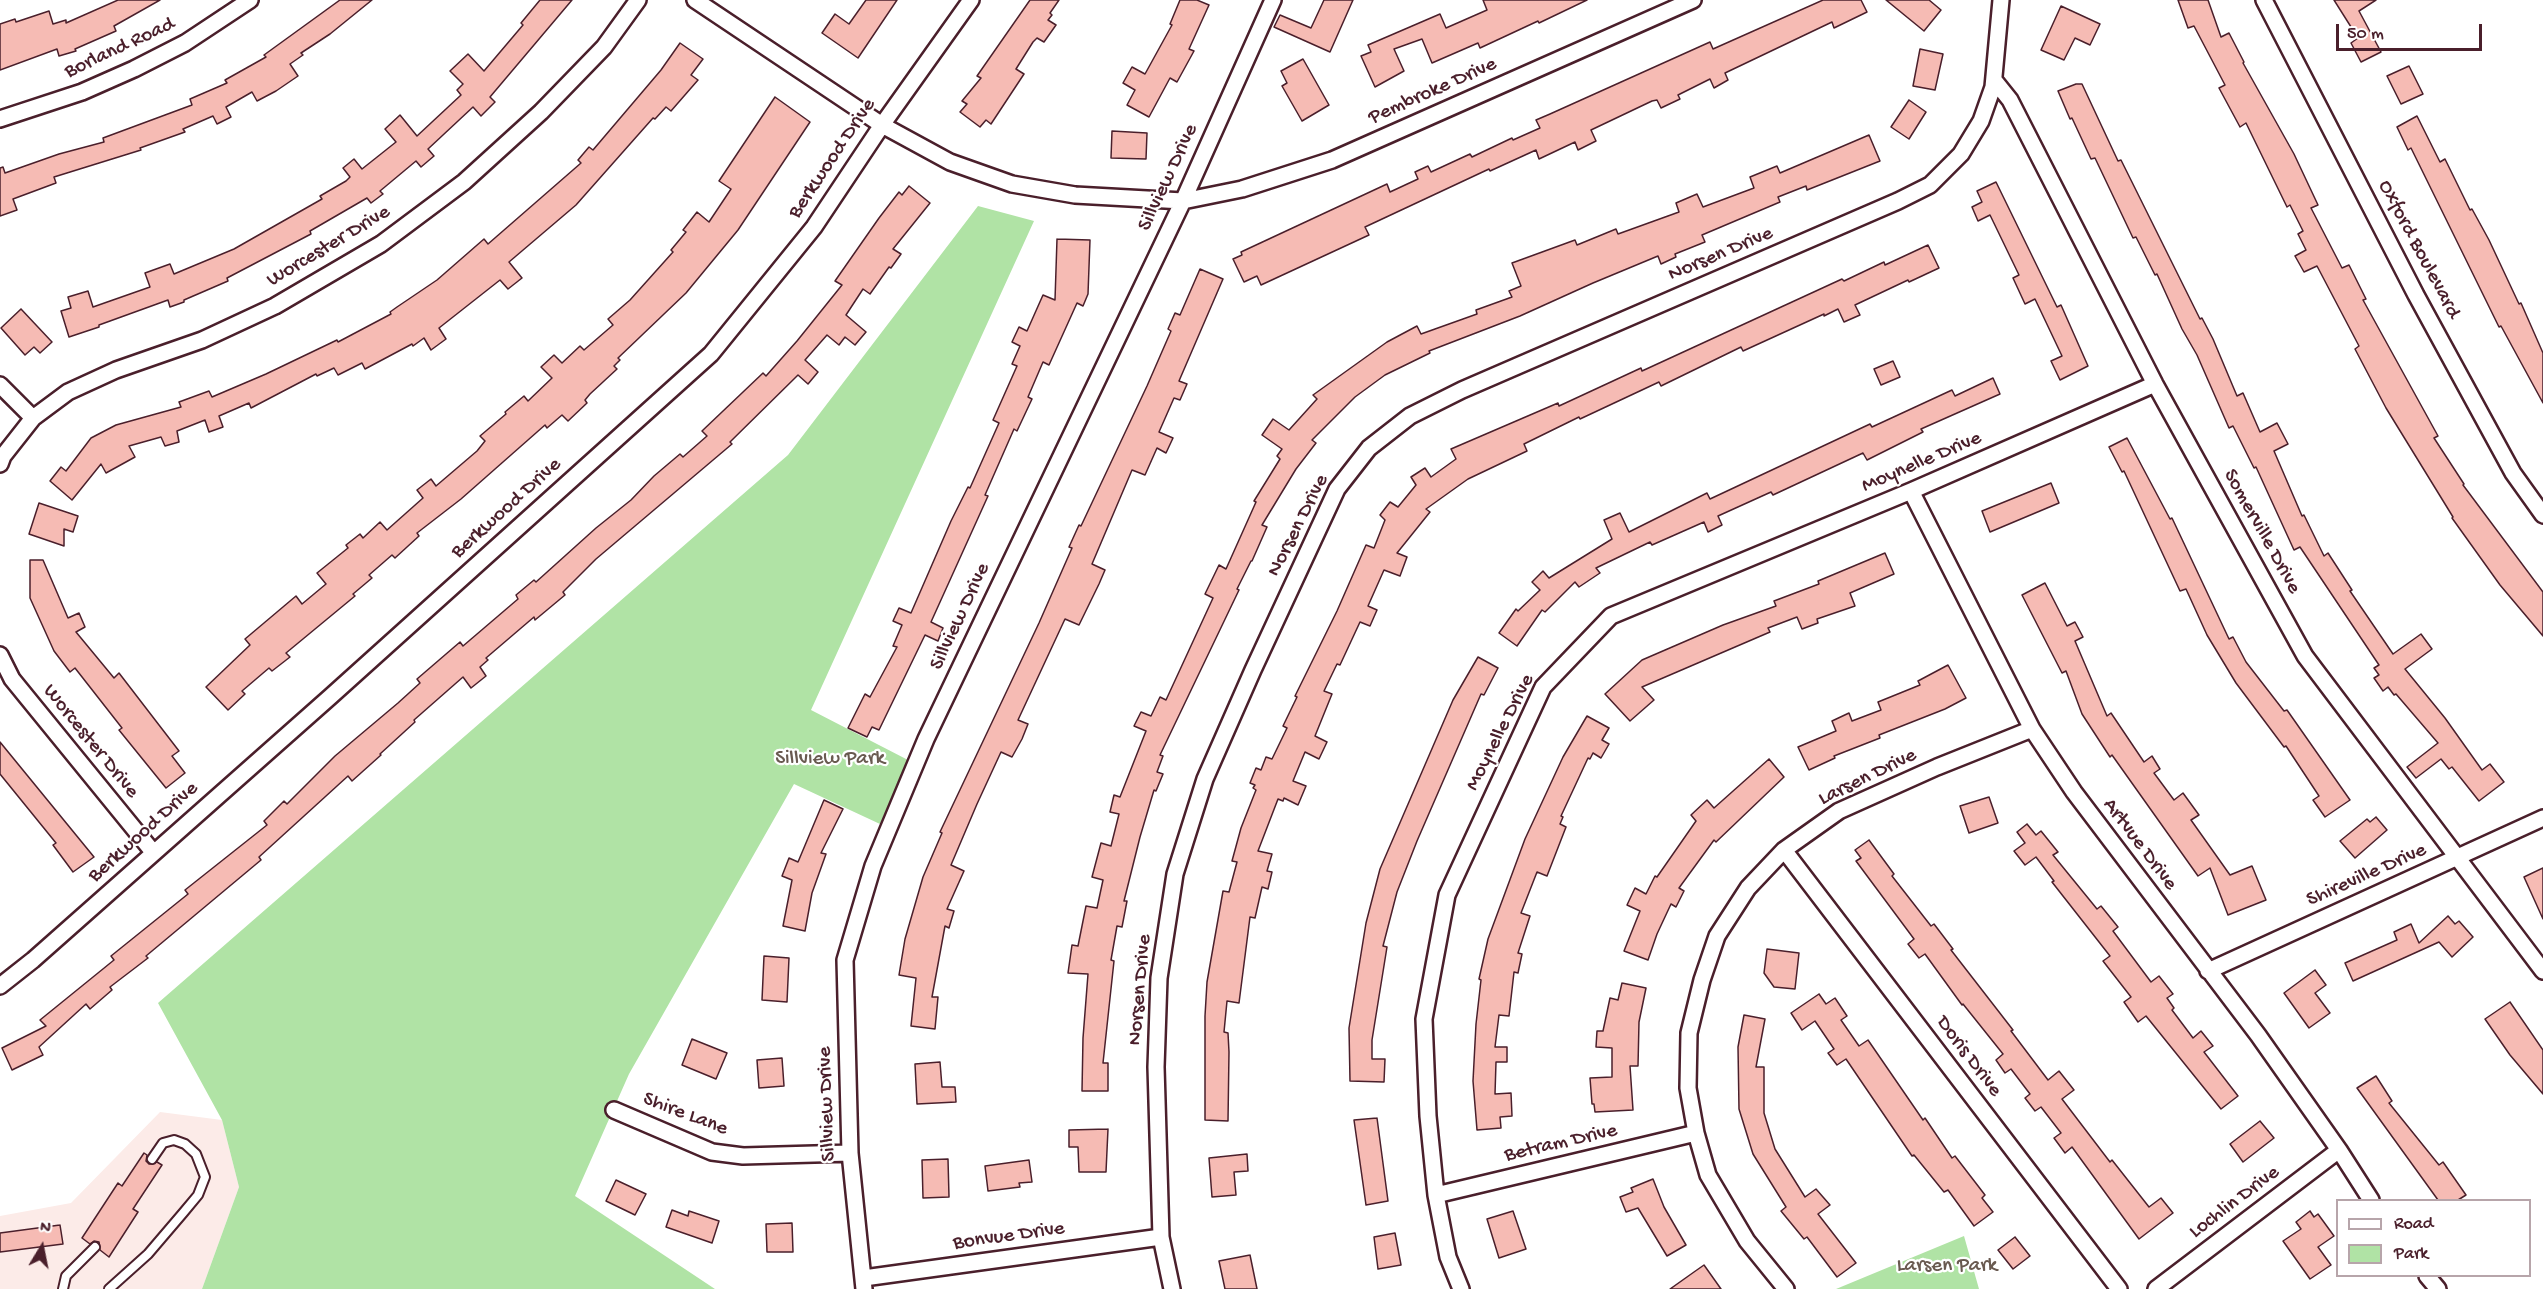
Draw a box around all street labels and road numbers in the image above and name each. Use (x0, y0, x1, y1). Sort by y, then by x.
street label: Borland Road (61, 13, 179, 85)
street label: Pembroke Drive (1365, 52, 1501, 132)
street label: Berkwood Drive (784, 94, 882, 224)
street label: Sillview Drive (1133, 120, 1205, 236)
street label: Oxford Boulevard (2371, 176, 2465, 324)
street label: Worcester Drive (263, 200, 395, 294)
street label: Norsen Drive (1665, 222, 1777, 288)
street label: Moynelle Drive (1858, 427, 1986, 499)
street label: Berkwood Drive (447, 453, 567, 565)
street label: Somerville Drive (2216, 465, 2306, 599)
street label: Norsen Drive (1263, 471, 1335, 581)
street label: Sillview Drive (925, 559, 997, 675)
street label: Moynelle Drive (1461, 670, 1541, 796)
street label: Worcester Drive (36, 680, 144, 804)
street label: Larsen Drive (1815, 743, 1921, 813)
street label: Berkwood Drive (84, 777, 204, 889)
street label: Artvue Drive (2096, 794, 2182, 896)
street label: Shireville Drive (2303, 838, 2431, 914)
street label: Norsen Drive (1124, 933, 1158, 1047)
street label: Doris Drive (1929, 1011, 2007, 1103)
street label: Sillview Drive (813, 1046, 843, 1162)
street label: Shire Lane (639, 1087, 731, 1143)
street label: Betram Drive (1502, 1119, 1620, 1169)
street label: Lochlin Drive (2185, 1161, 2285, 1245)
street label: Bonvue Drive (952, 1217, 1066, 1257)

